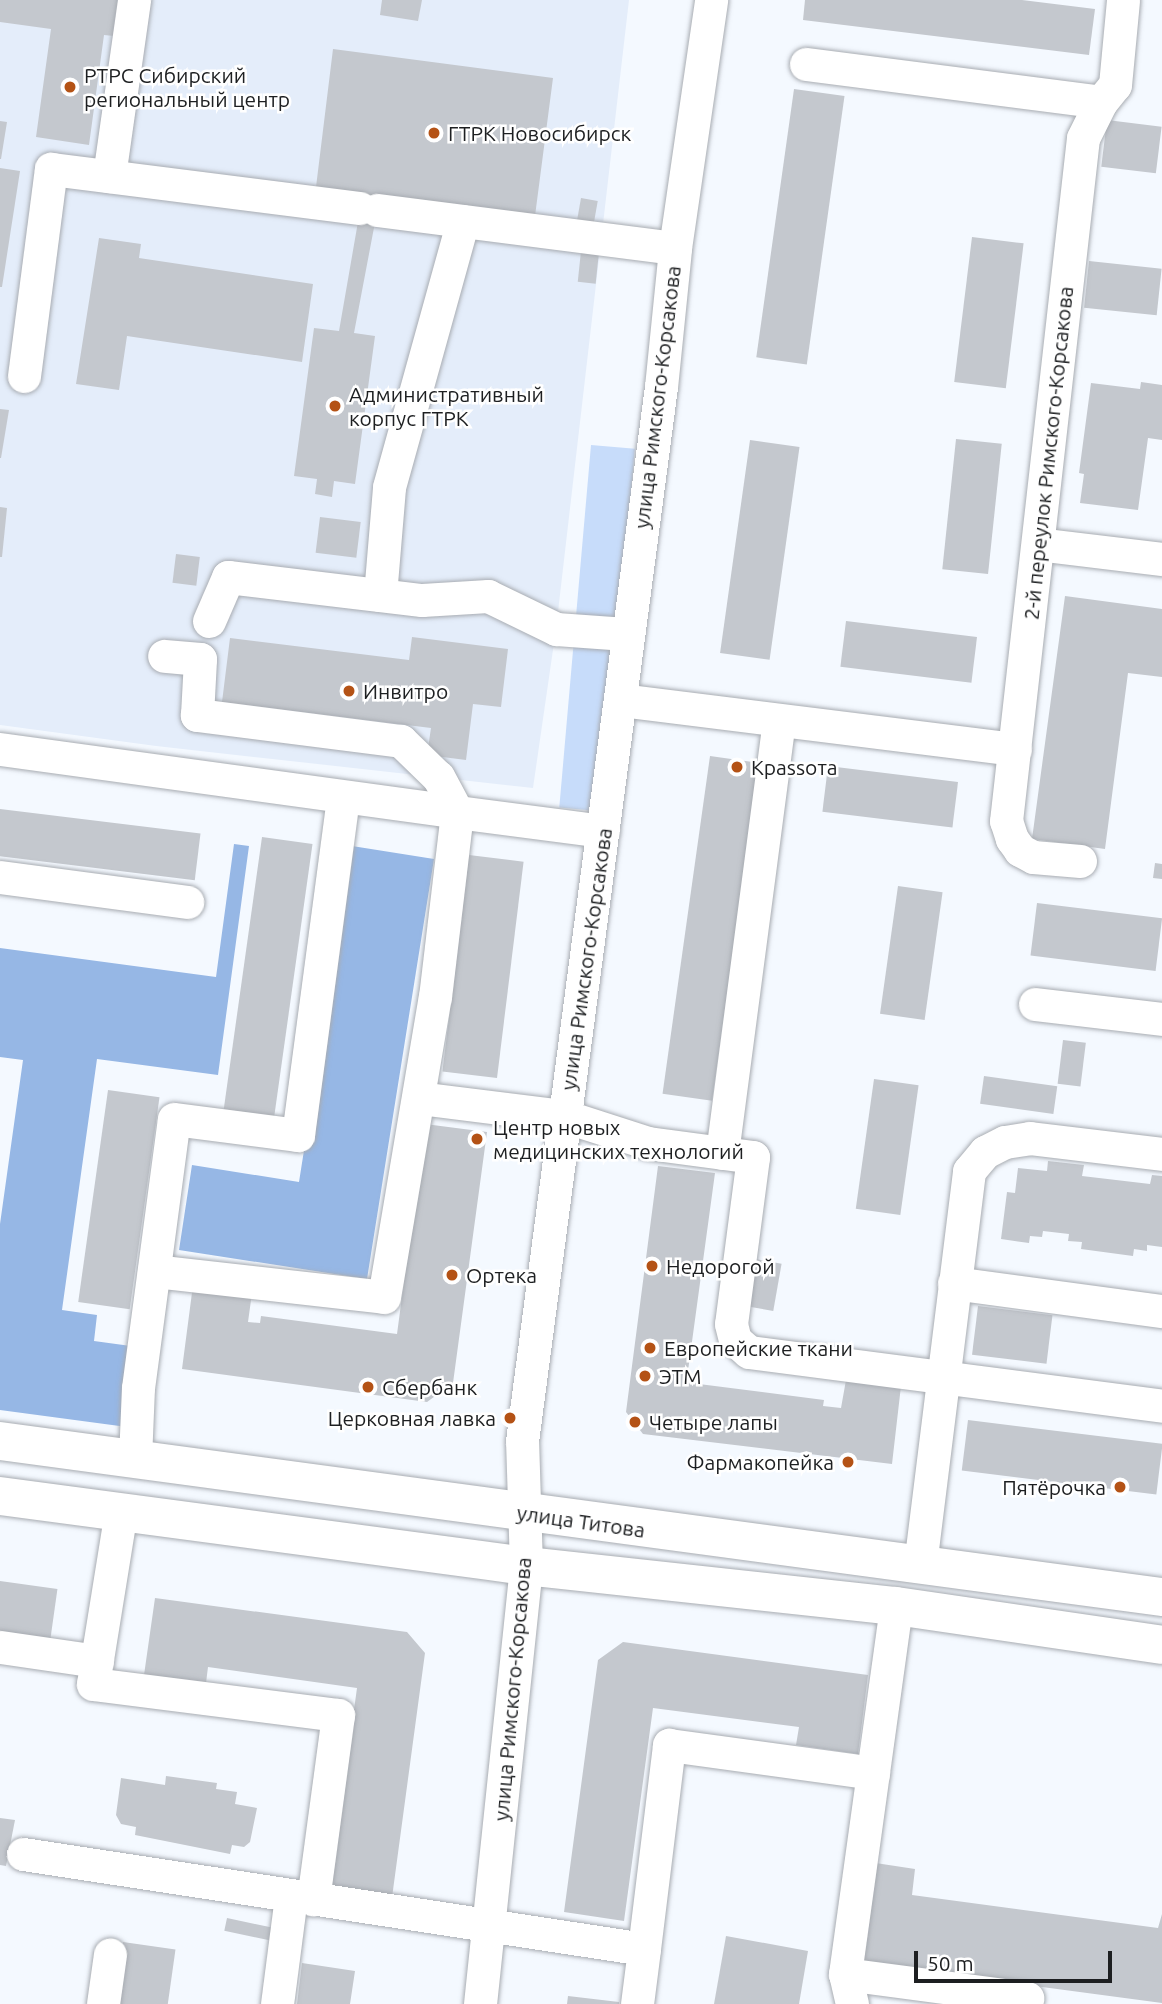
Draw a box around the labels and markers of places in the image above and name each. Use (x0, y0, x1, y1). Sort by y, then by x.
place label: РТРС Сибирский региональный центр (84, 62, 290, 112)
marker: РТРС Сибирский региональный центр (62, 79, 78, 95)
place label: ГТРК Новосибирск (448, 120, 631, 146)
marker: ГТРК Новосибирск (426, 125, 442, 141)
place label: Административный корпус ГТРК (349, 381, 544, 431)
marker: Административный корпус ГТРК (327, 398, 343, 414)
place label: Инвитро (363, 678, 448, 704)
marker: Инвитро (341, 683, 357, 699)
place label: Краssота (751, 754, 837, 780)
marker: Краssота (729, 759, 745, 775)
place label: Центр новых медицинских технологий (493, 1114, 744, 1164)
marker: Центр новых медицинских технологий (467, 1129, 487, 1149)
place label: Недорогой (666, 1253, 775, 1279)
marker: Недорогой (644, 1258, 660, 1274)
place label: Ортека (466, 1262, 537, 1288)
marker: Ортека (444, 1267, 460, 1283)
place label: Европейские ткани (664, 1335, 853, 1361)
marker: Европейские ткани (642, 1340, 658, 1356)
place label: ЭТМ (659, 1363, 701, 1389)
marker: ЭТМ (637, 1368, 653, 1384)
place label: Сбербанк (382, 1374, 477, 1400)
marker: Сбербанк (360, 1379, 376, 1395)
place label: Церковная лавка (328, 1405, 496, 1431)
place label: Четыре лапы (649, 1409, 778, 1435)
marker: Церковная лавка (502, 1410, 518, 1426)
marker: Четыре лапы (627, 1414, 643, 1430)
place label: Фармакопейка (687, 1449, 834, 1475)
marker: Фармакопейка (840, 1454, 856, 1470)
place label: Пятёрочка (1002, 1474, 1106, 1500)
marker: Пятёрочка (1112, 1479, 1128, 1495)

